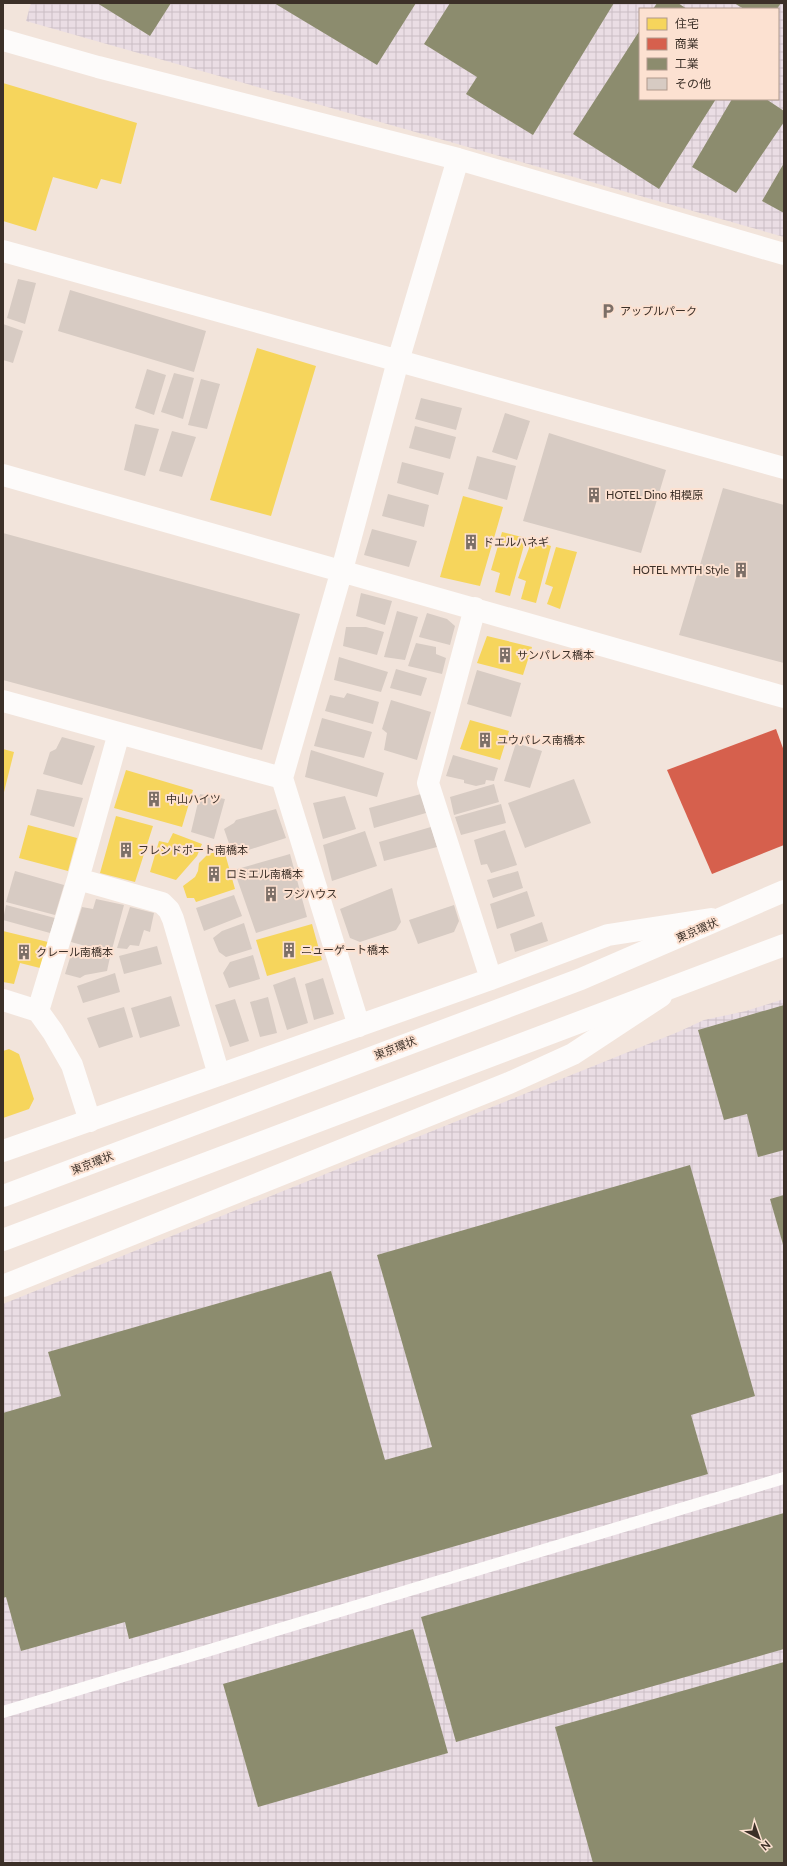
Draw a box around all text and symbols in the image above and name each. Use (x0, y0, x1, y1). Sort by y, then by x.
legend (639, 8, 779, 100)
text: 住宅 (675, 16, 699, 31)
text: 商業 (675, 36, 699, 51)
text: 工業 (675, 56, 699, 71)
text: その他 (675, 76, 711, 91)
parking icon: アップルパーク (599, 302, 617, 320)
place label: アップルパーク (620, 304, 697, 317)
building icon: HOTEL Dino 相模原 (585, 486, 603, 504)
place label: HOTEL Dino 相模原 (606, 488, 703, 501)
building icon: ドエルハネギ (462, 533, 480, 551)
place label: ドエルハネギ (483, 535, 549, 548)
building icon: HOTEL MYTH Style (732, 561, 750, 579)
place label: HOTEL MYTH Style (633, 563, 729, 576)
building icon: サンパレス橋本 (496, 646, 514, 664)
place label: サンパレス橋本 (517, 648, 594, 661)
building icon: ユウパレス南橋本 (476, 731, 494, 749)
place label: ユウパレス南橋本 (497, 733, 585, 746)
building icon: 中山ハイツ (145, 790, 163, 808)
place label: 中山ハイツ (166, 792, 221, 805)
building icon: フレンドポート南橋本 (117, 841, 135, 859)
place label: フレンドポート南橋本 (138, 843, 248, 856)
building icon: ロミエル南橋本 (205, 865, 223, 883)
place label: ロミエル南橋本 (226, 867, 303, 880)
building icon: フジハウス (262, 885, 280, 903)
place label: フジハウス (283, 887, 337, 900)
street label: 東京環状 (674, 915, 721, 944)
building icon: ニューゲート橋本 (280, 941, 298, 959)
building icon: クレール南橋本 (15, 943, 33, 961)
place label: ニューゲート橋本 (301, 943, 389, 956)
place label: クレール南橋本 (36, 945, 113, 958)
street label: 東京環状 (372, 1033, 419, 1061)
street label: 東京環状 (69, 1148, 116, 1176)
north arrow (739, 1818, 779, 1858)
text: N (758, 1838, 773, 1854)

